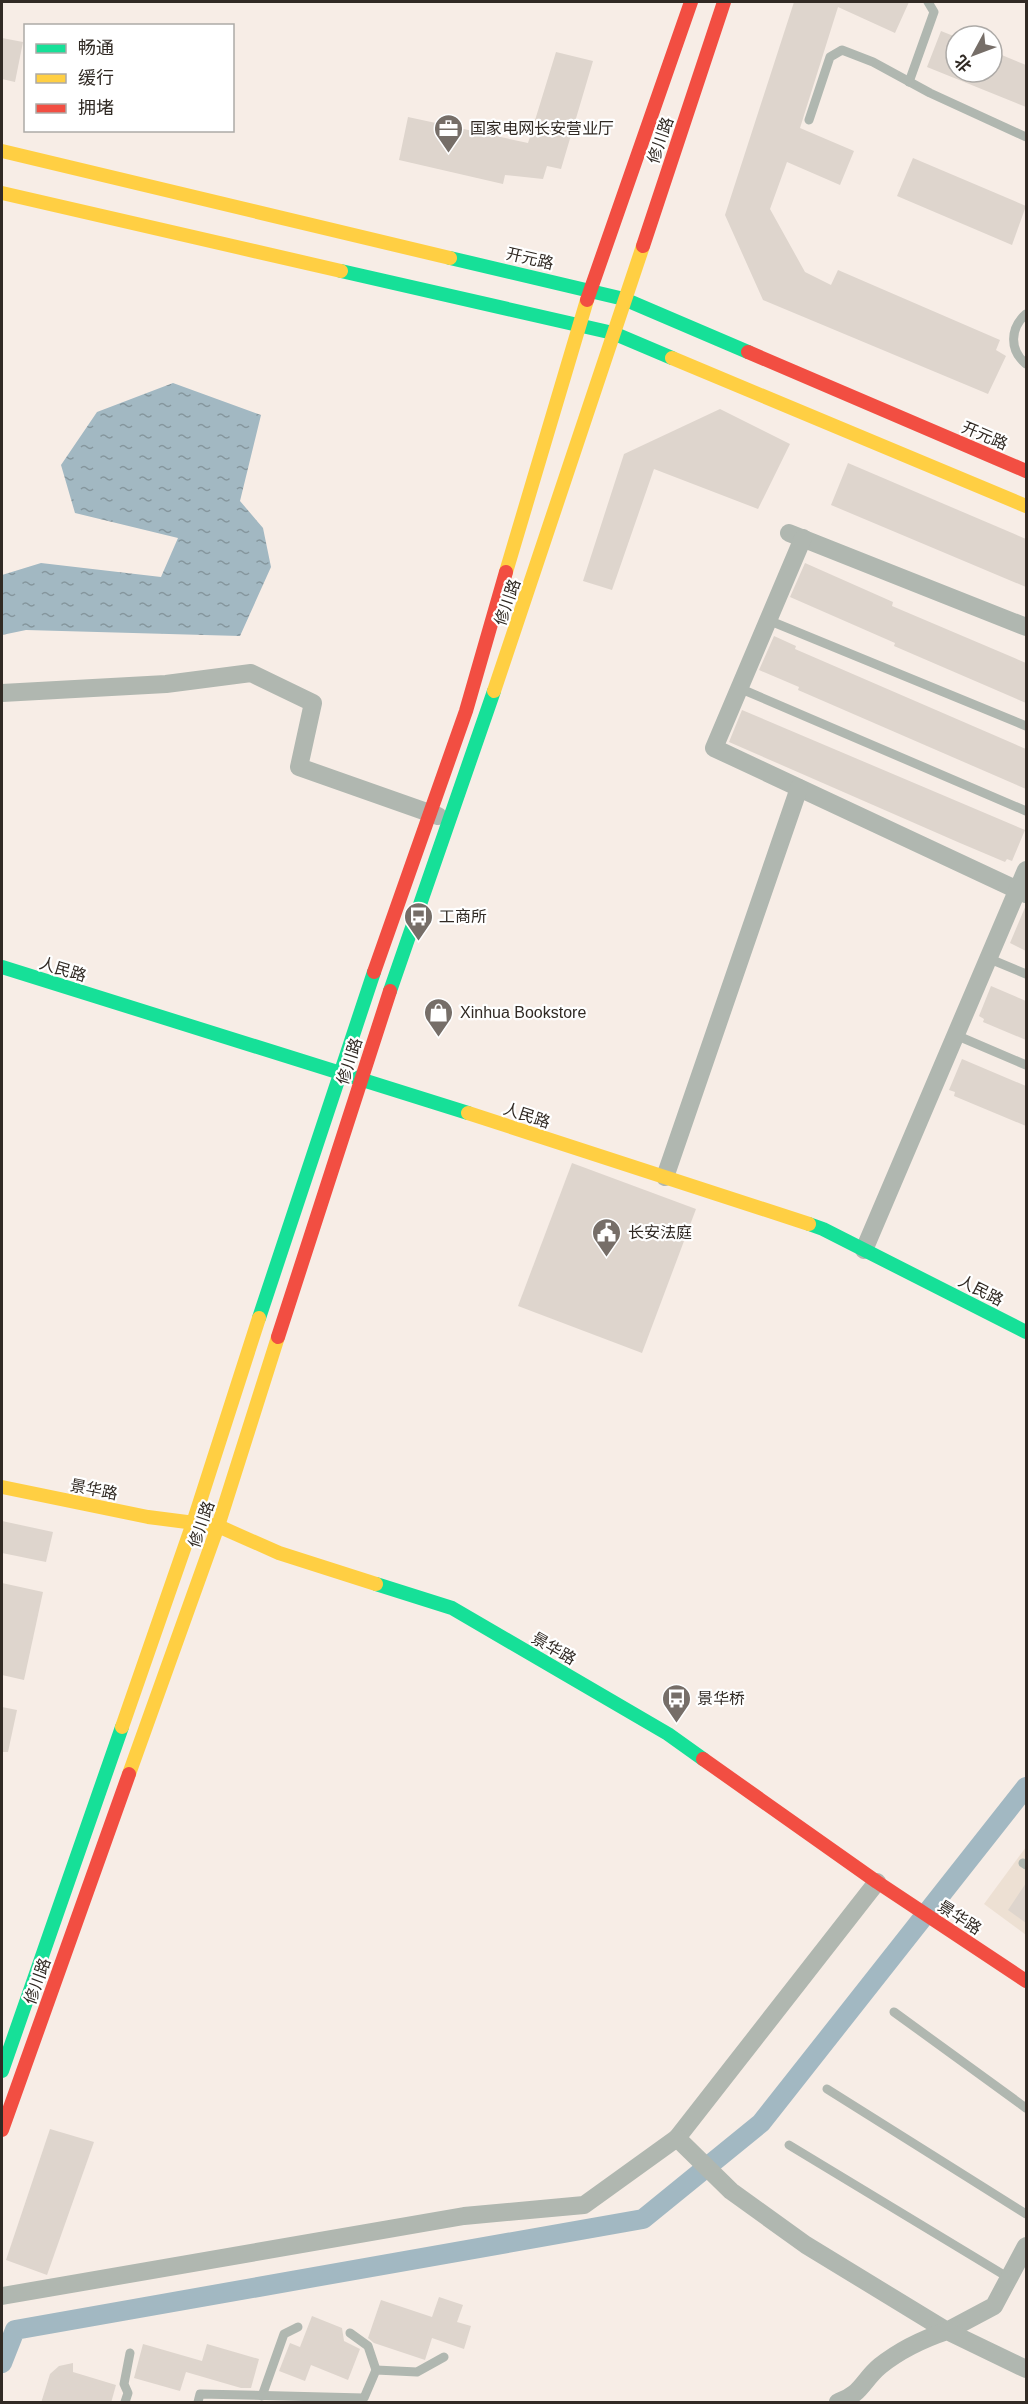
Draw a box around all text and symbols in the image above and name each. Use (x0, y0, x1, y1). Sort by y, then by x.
legend (24, 24, 234, 132)
north arrow (944, 24, 1004, 84)
text: 畅通 (78, 38, 114, 58)
text: 北 (951, 52, 975, 75)
text: 缓行 (78, 68, 114, 88)
text: 拥堵 (78, 98, 114, 118)
office icon: 国家电网长安营业厅 (433, 112, 465, 154)
street label: 修川路 (645, 115, 676, 166)
place label: 国家电网长安营业厅 (470, 120, 614, 137)
street label: 开元路 (505, 245, 555, 272)
street label: 开元路 (959, 418, 1010, 453)
street label: 修川路 (492, 577, 523, 628)
bus stop icon: 工商所 (402, 900, 434, 942)
place label: 工商所 (439, 908, 487, 925)
street label: 人民路 (37, 954, 88, 985)
shop icon: Xinhua Bookstore (423, 996, 455, 1038)
place label: Xinhua Bookstore (460, 1004, 586, 1021)
street label: 修川路 (334, 1036, 365, 1087)
street label: 人民路 (501, 1100, 552, 1131)
public building icon: 长安法庭 (591, 1216, 623, 1258)
place label: 长安法庭 (628, 1224, 692, 1241)
street label: 人民路 (956, 1272, 1006, 1309)
street label: 景华路 (69, 1477, 119, 1502)
street label: 修川路 (186, 1499, 217, 1550)
street label: 景华路 (529, 1629, 579, 1668)
bus stop icon: 景华桥 (660, 1682, 692, 1724)
place label: 景华桥 (697, 1690, 745, 1707)
street label: 景华路 (935, 1897, 984, 1938)
street label: 修川路 (21, 1956, 54, 2007)

